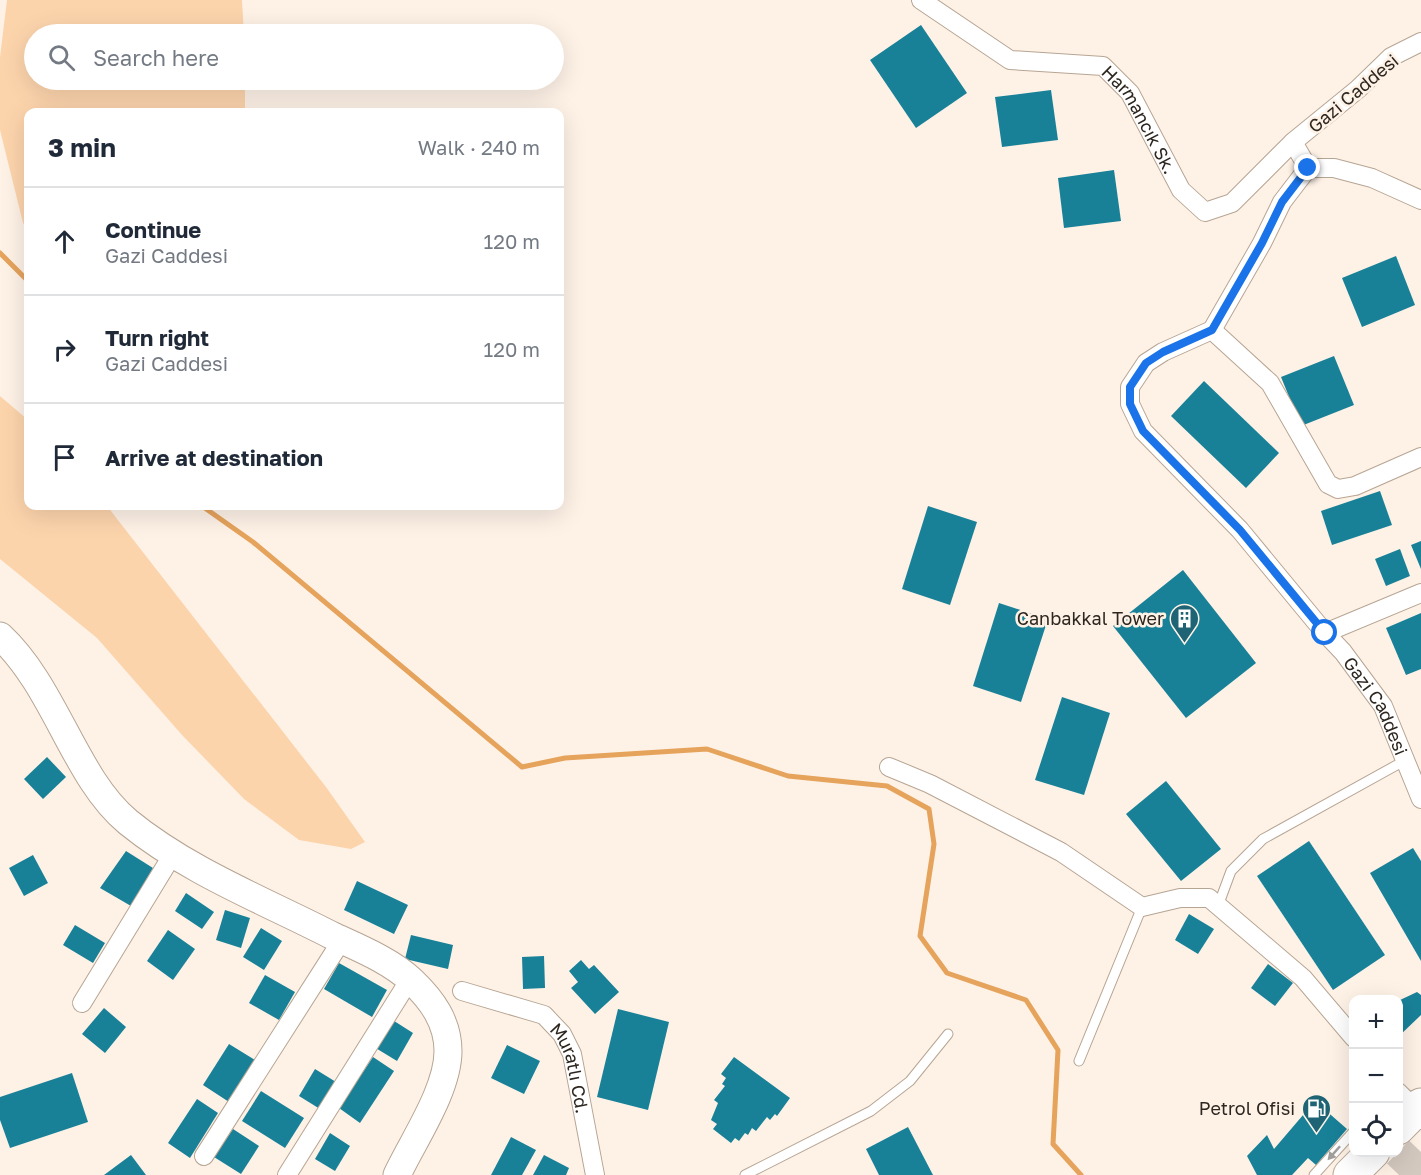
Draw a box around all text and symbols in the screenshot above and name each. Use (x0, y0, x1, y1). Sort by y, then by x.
search box (24, 24, 564, 90)
icon: search (45, 41, 78, 74)
text: Search here (93, 44, 219, 71)
street label: Gazi Caddesi (1304, 49, 1402, 137)
street label: Harmancık Sk. (1097, 60, 1181, 177)
text: 3 min (48, 132, 116, 163)
text: Walk · 240 m (418, 135, 540, 159)
route end (1294, 154, 1320, 180)
text: Continue (105, 216, 201, 243)
icon: ahead (48, 225, 81, 258)
text: 120 m (484, 229, 540, 253)
text: Gazi Caddesi (105, 243, 228, 267)
text: Turn right (105, 324, 209, 351)
icon: right (48, 333, 81, 366)
text: 120 m (484, 337, 540, 361)
text: Gazi Caddesi (105, 351, 228, 375)
icon: arrive (48, 441, 81, 474)
text: Arrive at destination (105, 444, 323, 471)
building icon: Canbakkal Tower (1169, 602, 1201, 644)
place label: Canbakkal Tower (1017, 607, 1164, 629)
route start (1311, 619, 1337, 645)
street label: Gazi Caddesi (1339, 652, 1413, 758)
map controls (1349, 995, 1403, 1157)
button: + (1349, 995, 1403, 1049)
street label: Muratlı Cd. (546, 1018, 594, 1115)
button: − (1349, 1049, 1403, 1103)
fuel station icon: Petrol Ofisi (1300, 1092, 1332, 1134)
place label: Petrol Ofisi (1199, 1097, 1295, 1119)
button: locate (1349, 1103, 1403, 1157)
one-way arrow (1328, 1145, 1341, 1160)

